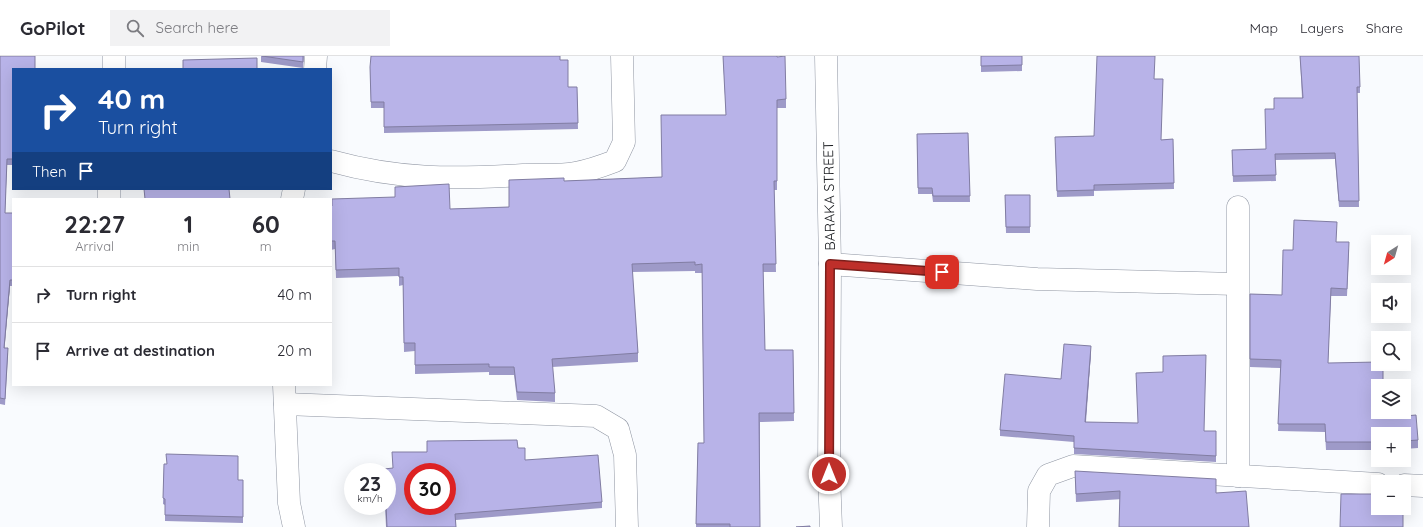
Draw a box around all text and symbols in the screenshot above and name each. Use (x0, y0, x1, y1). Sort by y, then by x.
search box (110, 10, 390, 46)
text: GoPilot (20, 16, 86, 40)
icon: search (124, 17, 146, 39)
text: Search here (156, 18, 238, 37)
text: Map (1249, 19, 1278, 37)
text: Layers (1300, 19, 1344, 37)
text: Share (1366, 19, 1403, 37)
text: 40 m (98, 81, 165, 116)
icon: right (32, 84, 84, 136)
text: Turn right (98, 116, 178, 139)
street label: BARAKA STREET (819, 141, 839, 251)
icon: arrive (75, 160, 97, 182)
text: Then (32, 162, 67, 181)
text: 22:27 (64, 209, 125, 239)
text: 1 (184, 209, 193, 239)
text: 60 (252, 209, 280, 239)
north arrow (1371, 235, 1411, 275)
map controls (1371, 235, 1411, 515)
text: Arrival (75, 238, 114, 254)
text: min (177, 238, 199, 254)
text: m (260, 238, 272, 254)
pin (925, 255, 959, 289)
icon: arrive (931, 261, 953, 283)
button: sound (1371, 283, 1411, 323)
icon: right (32, 284, 54, 306)
text: Turn right (66, 285, 137, 304)
text: 40 m (277, 285, 312, 304)
button: search (1371, 331, 1411, 371)
icon: arrive (32, 340, 54, 362)
text: Arrive at destination (66, 341, 215, 360)
text: 20 m (277, 341, 312, 360)
button: layers (1371, 379, 1411, 419)
button: + (1371, 427, 1411, 467)
position arrow (808, 453, 850, 495)
speed limit sign: 30 (404, 463, 456, 515)
text: 23 (359, 471, 381, 496)
button: − (1371, 475, 1411, 515)
text: km/h (357, 492, 383, 505)

